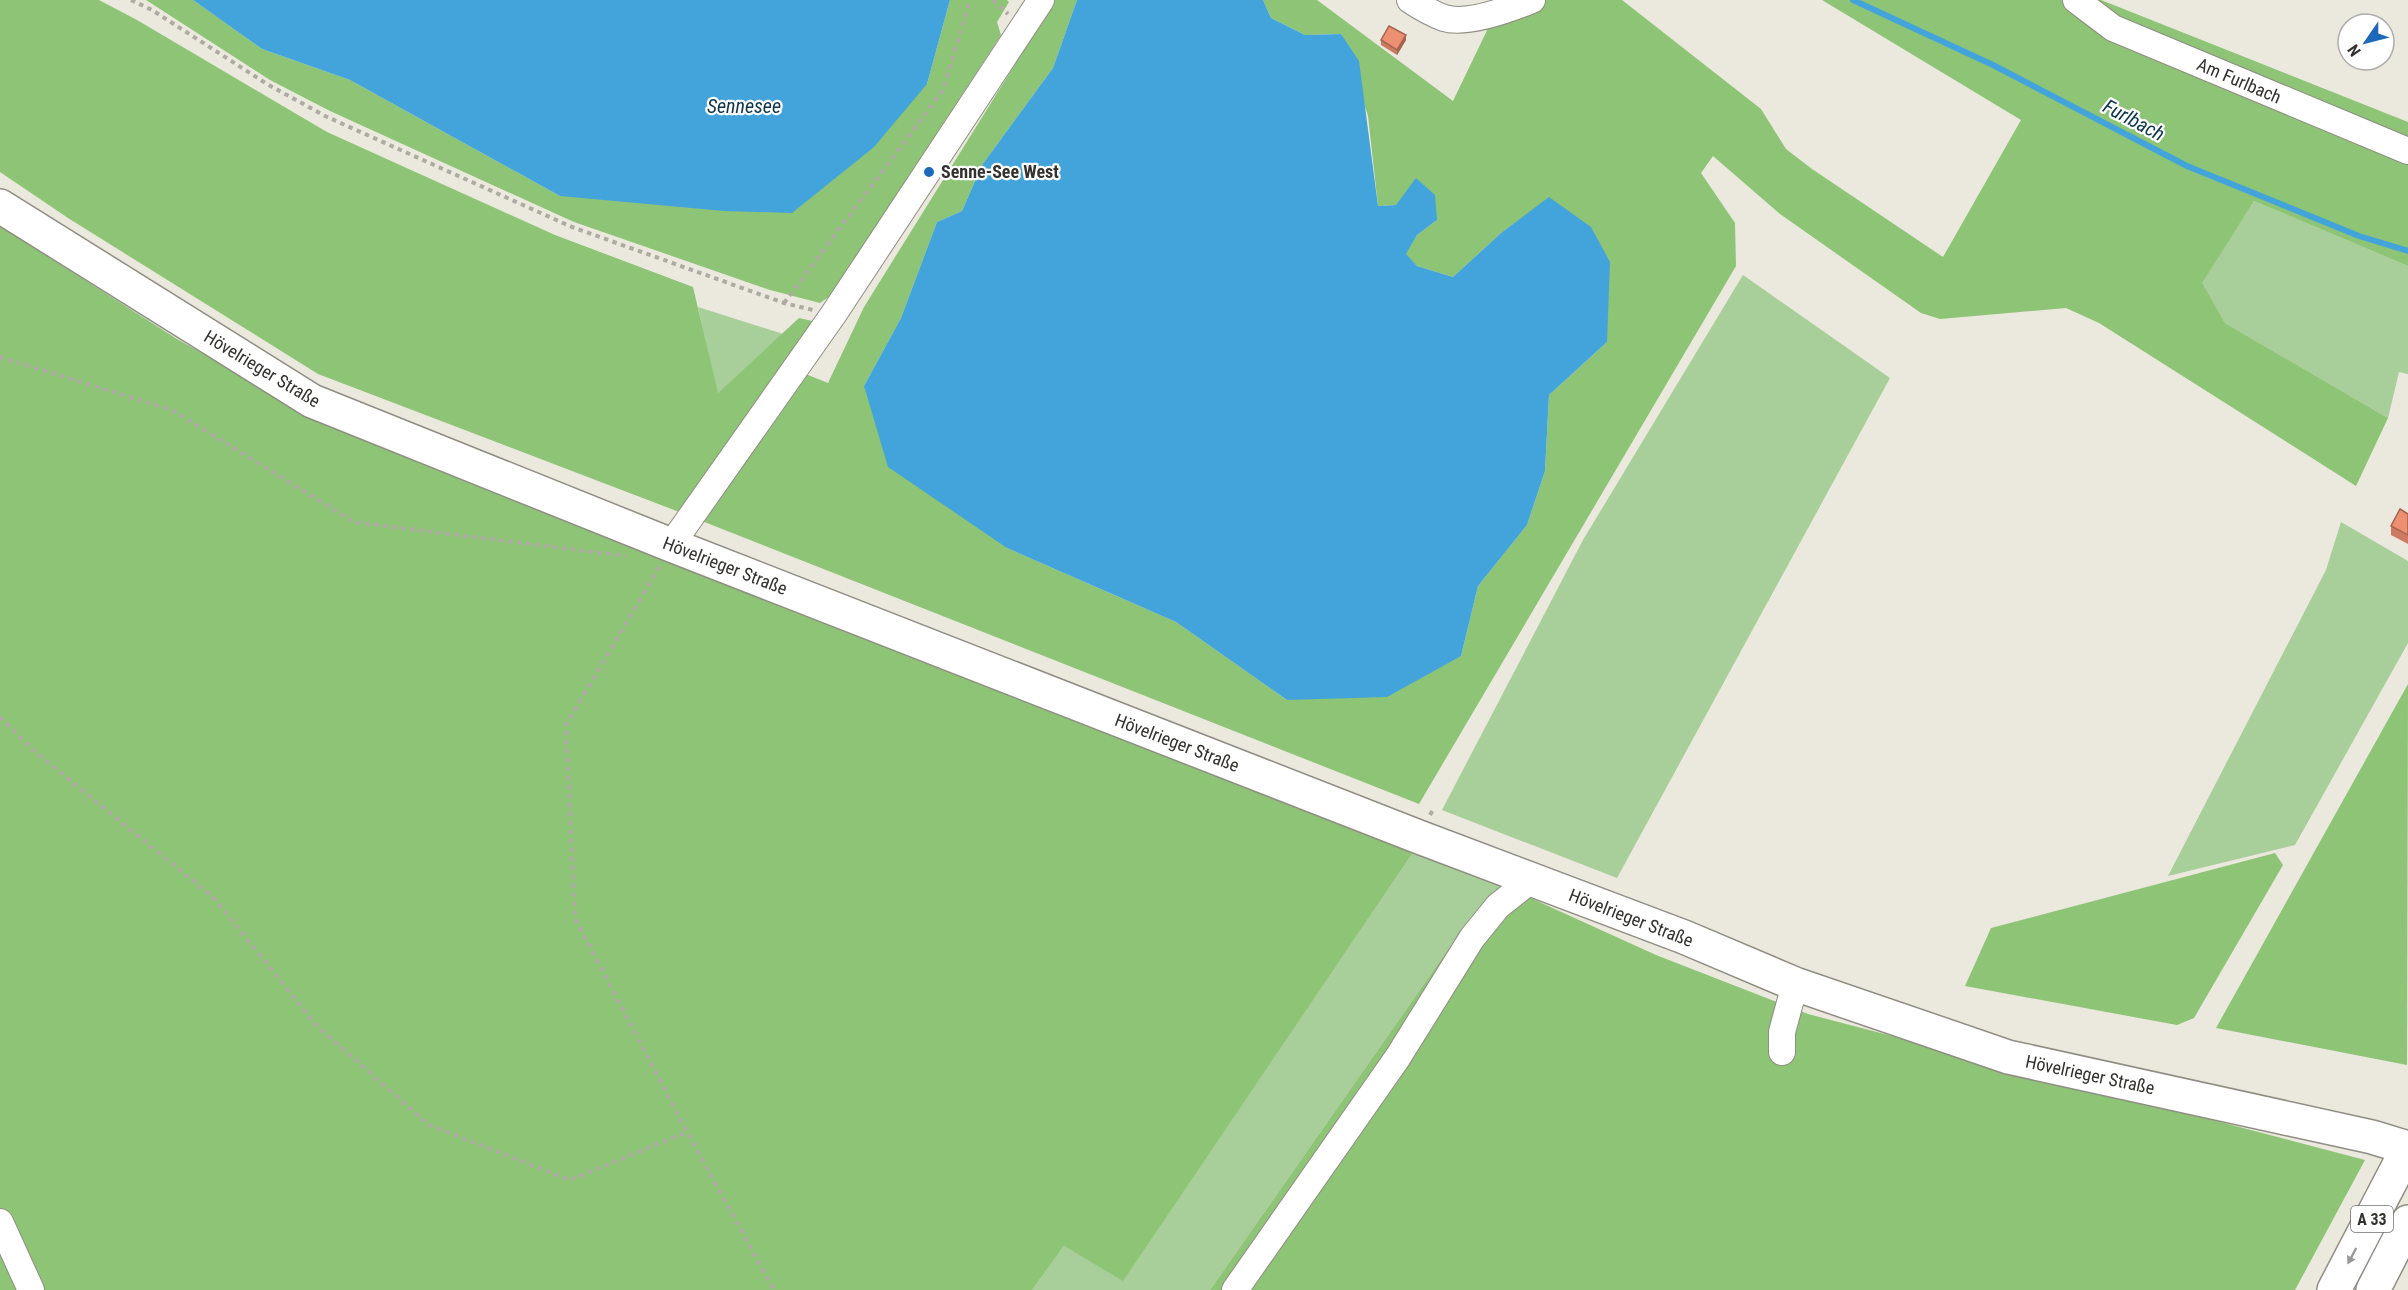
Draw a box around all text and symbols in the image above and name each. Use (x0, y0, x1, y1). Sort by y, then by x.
north arrow (2336, 12, 2396, 72)
text: N (2344, 41, 2365, 60)
street label: Am Furlbach (2194, 53, 2284, 108)
water label: Sennesee (707, 94, 781, 118)
water label: Furlbach (2099, 94, 2169, 146)
place label: Senne-See West (941, 161, 1059, 182)
marker: Senne-See West (922, 165, 936, 179)
street label: Hövelrieger Straße (201, 326, 324, 411)
street label: Hövelrieger Straße (660, 532, 790, 599)
street label: Hövelrieger Straße (1112, 709, 1242, 776)
street label: Hövelrieger Straße (1566, 884, 1696, 951)
street label: Hövelrieger Straße (2024, 1051, 2157, 1098)
road number: A 33 (2351, 1206, 2393, 1232)
one-way arrow (2347, 1248, 2357, 1265)

